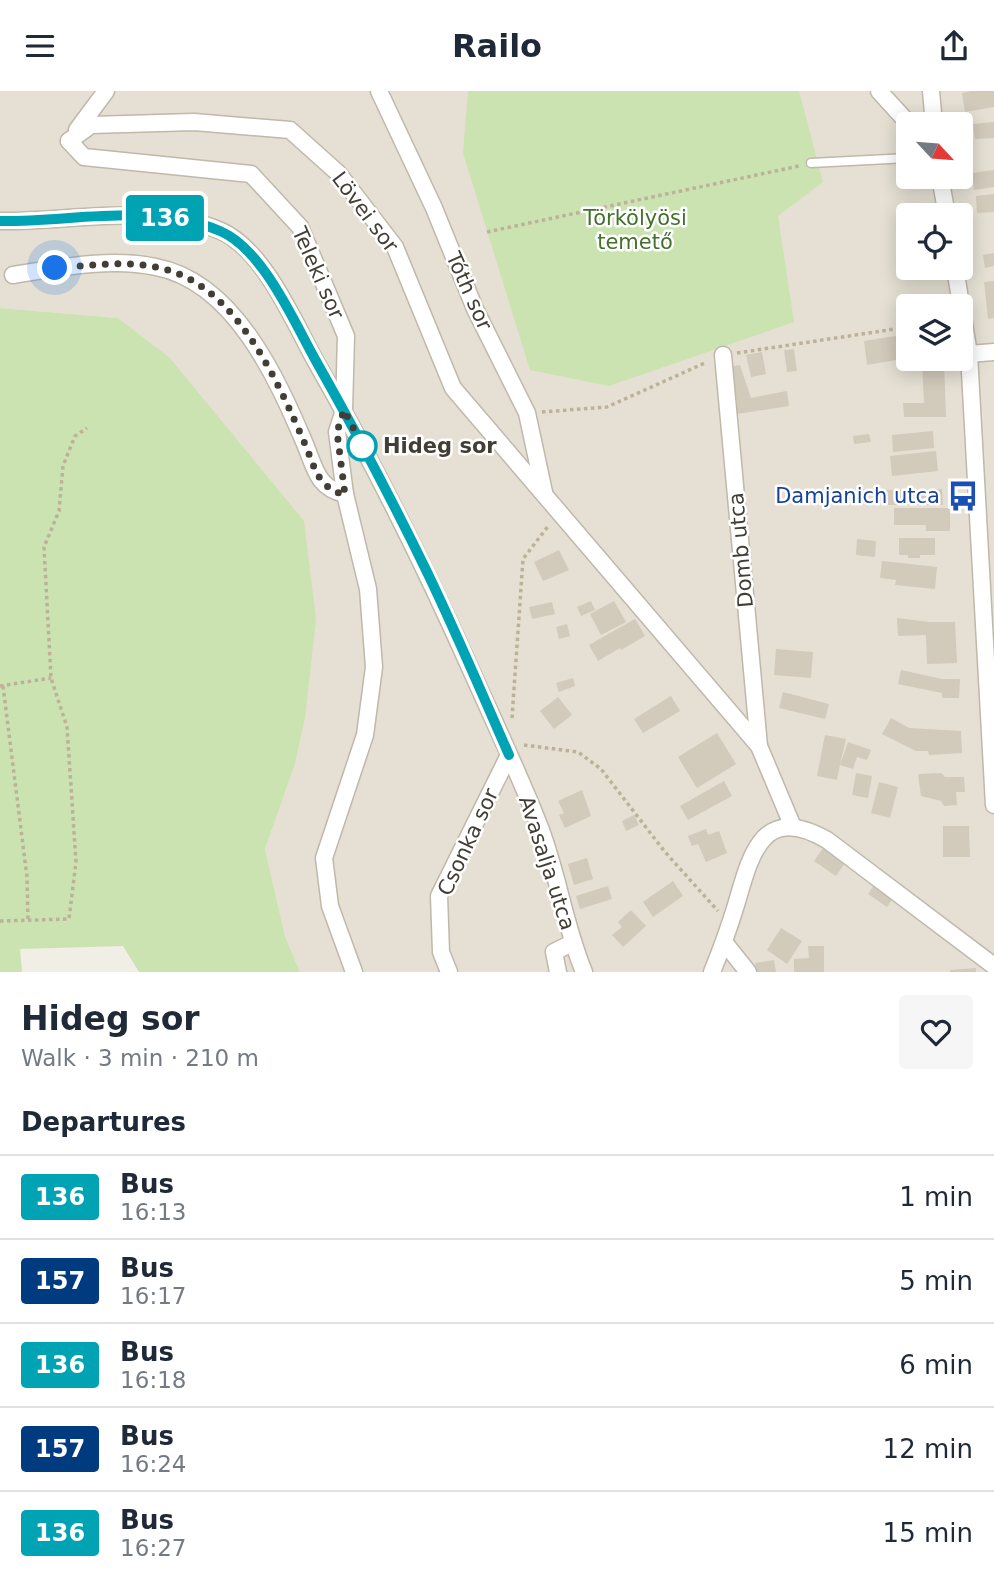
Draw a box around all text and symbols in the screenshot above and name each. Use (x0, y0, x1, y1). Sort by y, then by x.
icon: menu (21, 27, 59, 65)
text: Railo (452, 27, 542, 65)
icon: share (935, 27, 973, 65)
north arrow (896, 112, 973, 189)
map controls (896, 112, 973, 371)
street label: Lövei sor (327, 167, 403, 257)
line badge: 136 (125, 195, 205, 241)
button: locate (896, 203, 973, 280)
text: 136 (140, 204, 190, 232)
park label: Törkölyösi temető (582, 206, 687, 254)
street label: Teleki sor (287, 222, 349, 323)
street label: Tóth sor (441, 247, 497, 334)
your location (37, 250, 72, 285)
button: layers (896, 294, 973, 371)
marker: Hideg sor (347, 431, 377, 461)
place label: Hideg sor (383, 434, 497, 458)
bus stop icon: Damjanich utca (946, 479, 980, 513)
place label: Damjanich utca (775, 484, 940, 508)
street label: Domb utca (724, 491, 758, 609)
street label: Csonka sor (433, 784, 503, 899)
street label: Avasalja utca (514, 793, 580, 933)
button: heart (899, 995, 973, 1069)
text: Hideg sor (21, 999, 200, 1038)
text: Walk · 3 min · 210 m (21, 1045, 259, 1071)
text: Departures (21, 1107, 186, 1137)
text: Bus (120, 1169, 174, 1199)
text: 1 min (899, 1182, 973, 1212)
text: 136 (35, 1183, 85, 1211)
text: 16:13 (120, 1199, 186, 1225)
text: Bus (120, 1253, 174, 1283)
text: 5 min (899, 1266, 973, 1296)
text: 157 (35, 1267, 85, 1295)
text: 16:17 (120, 1283, 186, 1309)
text: Bus (120, 1337, 174, 1367)
text: 6 min (899, 1350, 973, 1380)
text: 136 (35, 1351, 85, 1379)
text: 16:18 (120, 1367, 186, 1393)
text: Bus (120, 1421, 174, 1451)
text: 12 min (883, 1434, 973, 1464)
text: 157 (35, 1435, 85, 1463)
text: 16:24 (120, 1451, 186, 1477)
text: Bus (120, 1505, 174, 1535)
text: 15 min (883, 1518, 973, 1548)
text: 136 (35, 1519, 85, 1547)
text: 16:27 (120, 1535, 186, 1561)

